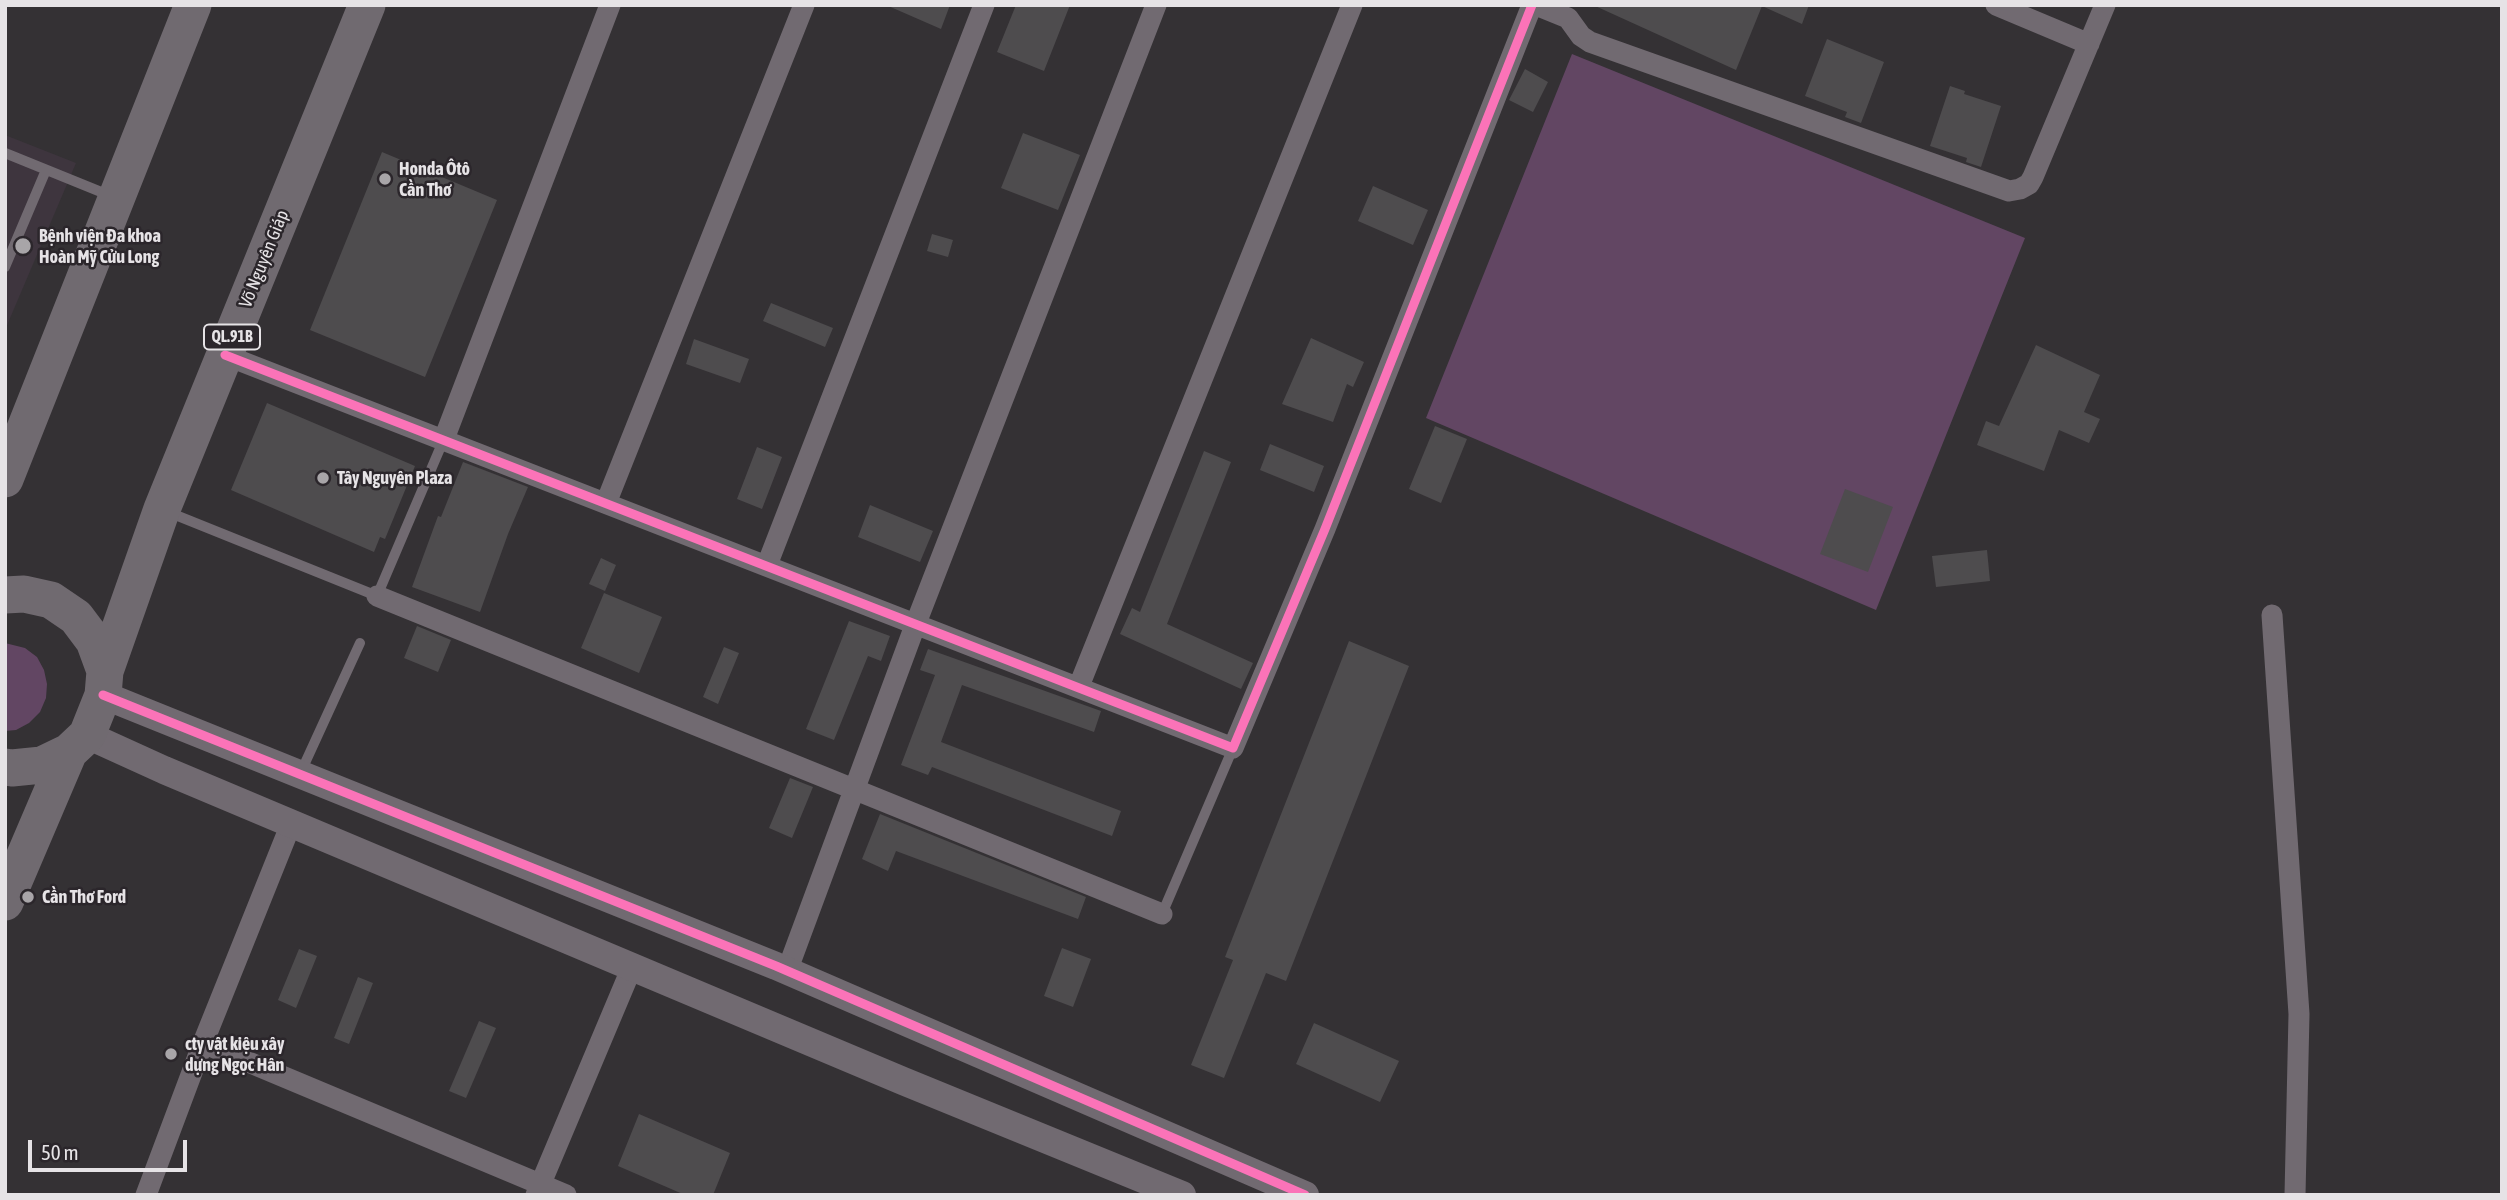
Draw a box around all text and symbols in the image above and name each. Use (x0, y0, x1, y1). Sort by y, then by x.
place label: Honda Ôtô Cần Thơ (399, 158, 470, 200)
marker: Honda Ôtô Cần Thơ (377, 171, 393, 187)
street label: Võ Nguyên Giáp (235, 207, 293, 311)
place label: Bệnh viện Đa khoa Hoàn Mỹ Cửu Long (39, 225, 161, 268)
marker: Bệnh viện Đa khoa Hoàn Mỹ Cửu Long (13, 236, 33, 256)
road number: QL.91B (204, 324, 260, 350)
place label: Tây Nguyên Plaza (337, 467, 452, 489)
marker: Tây Nguyên Plaza (315, 470, 331, 486)
place label: Cần Thơ Ford (42, 886, 126, 908)
marker: Cần Thơ Ford (20, 889, 36, 905)
place label: cty vật kiệu xây dựng Ngọc Hân (185, 1033, 284, 1076)
marker: cty vật kiệu xây dựng Ngọc Hân (163, 1046, 179, 1062)
scale bar (32, 1126, 191, 1170)
text: 50 m (41, 1140, 79, 1164)

